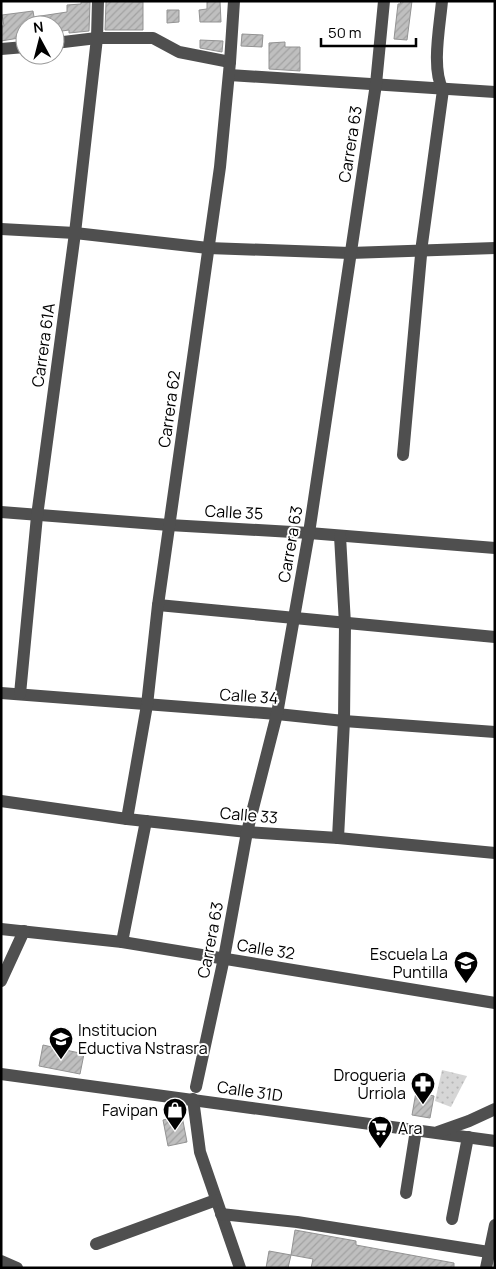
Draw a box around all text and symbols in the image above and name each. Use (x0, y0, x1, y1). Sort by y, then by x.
north arrow (15, 15, 65, 65)
scale bar (321, 15, 416, 47)
text: N (32, 17, 45, 37)
text: 50 m (328, 22, 362, 43)
street label: Carrera 63 (333, 104, 367, 184)
street label: Carrera 61A (26, 302, 60, 388)
street label: Carrera 62 (153, 369, 185, 449)
street label: Calle 35 (204, 499, 264, 525)
street label: Carrera 63 (272, 504, 308, 584)
street label: Calle 34 (219, 683, 279, 709)
street label: Calle 33 (219, 802, 279, 828)
street label: Carrera 63 (192, 900, 228, 980)
street label: Calle 32 (235, 934, 297, 964)
place label: Escuela La Puntilla (370, 943, 448, 983)
school or university icon: Escuela La Puntilla (453, 950, 479, 984)
place label: Institucion Eductiva Nstrasra (78, 1019, 208, 1059)
school or university icon: Institucion Eductiva Nstrasra (48, 1026, 74, 1060)
place label: Drogueria Urriola (333, 1064, 406, 1104)
pharmacy icon: Drogueria Urriola (410, 1071, 436, 1105)
street label: Calle 31D (216, 1076, 285, 1107)
shop icon: Favipan (162, 1097, 188, 1131)
place label: Favipan (102, 1099, 158, 1121)
supermarket icon: Ara (367, 1115, 393, 1149)
place label: Ara (398, 1117, 422, 1139)

